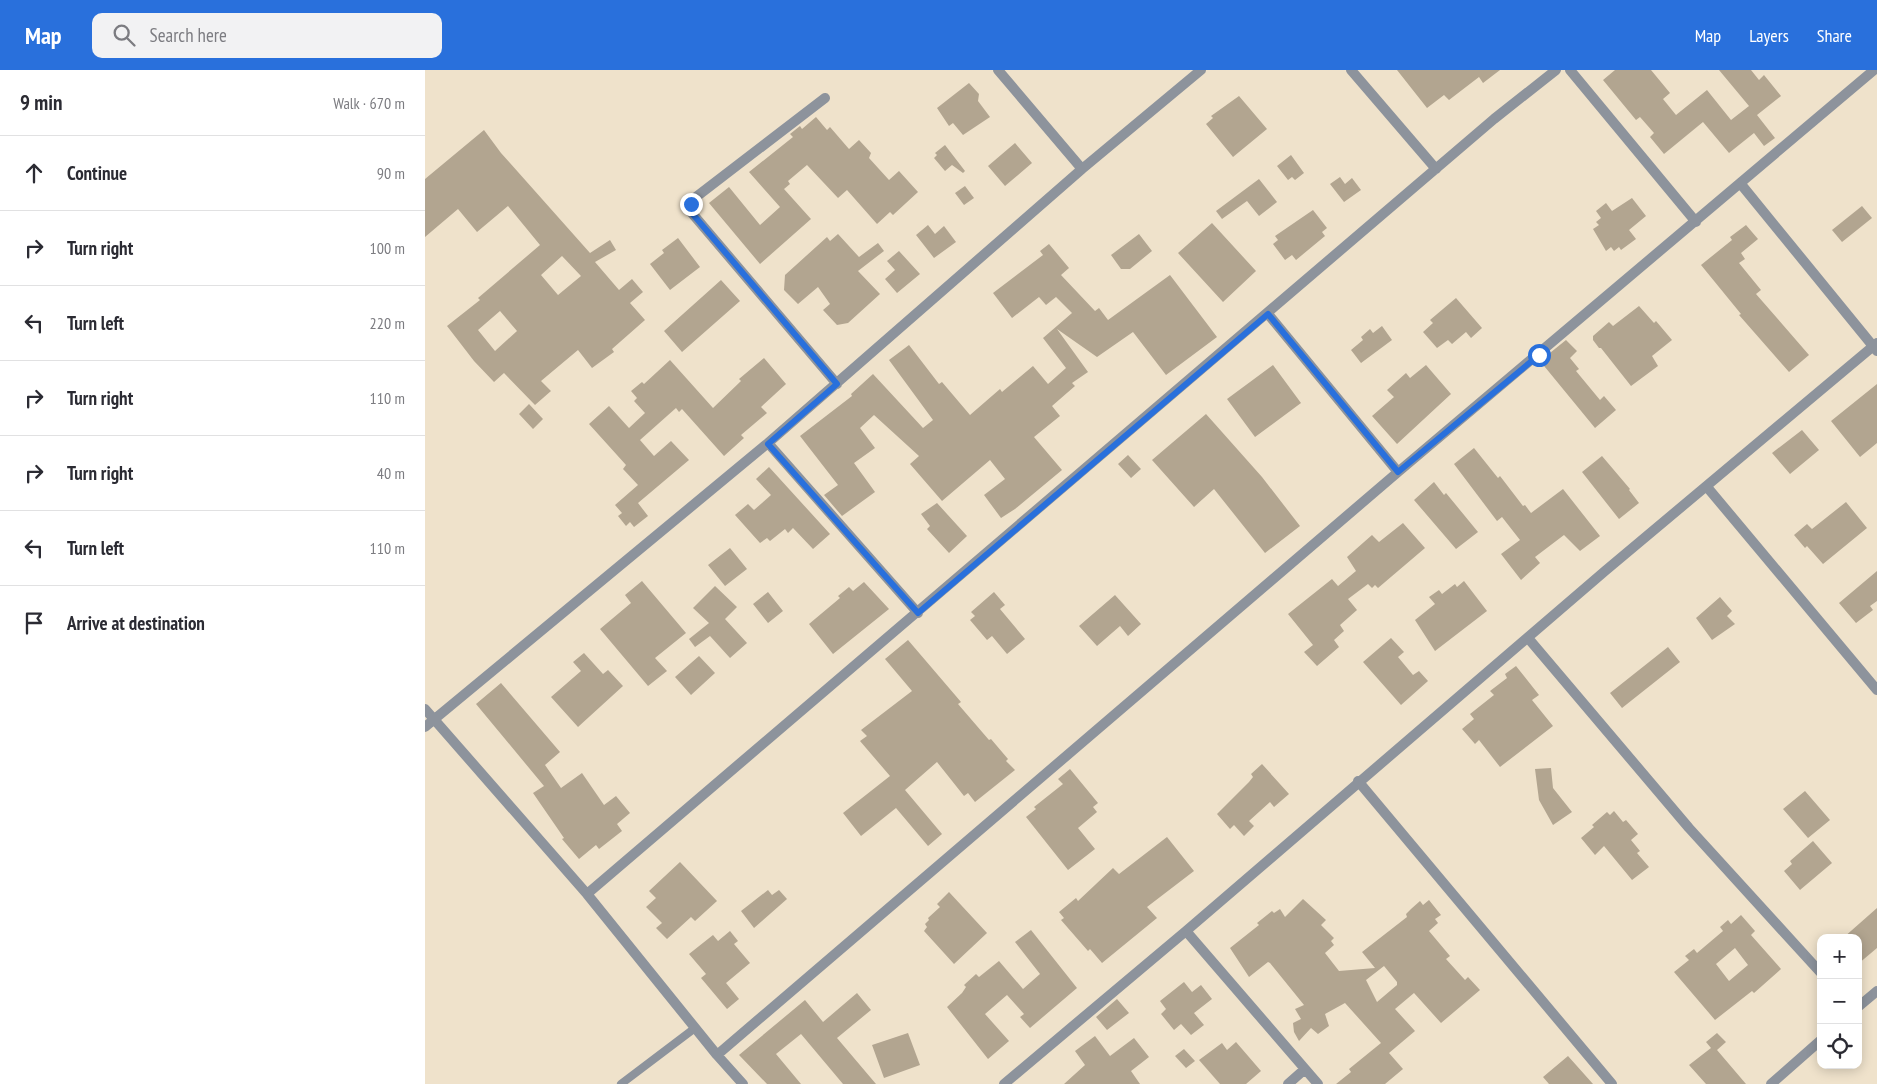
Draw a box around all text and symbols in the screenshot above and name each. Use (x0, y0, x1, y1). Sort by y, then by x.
search box (92, 13, 442, 58)
text: Map (25, 20, 62, 51)
icon: search (110, 21, 138, 49)
text: Search here (150, 23, 227, 47)
text: Map (1695, 24, 1721, 47)
text: Layers (1749, 24, 1789, 47)
text: Share (1817, 24, 1852, 47)
text: 9 min (20, 89, 62, 116)
text: Walk · 670 m (333, 93, 405, 113)
icon: ahead (20, 159, 48, 187)
text: Continue (67, 161, 127, 185)
text: 90 m (377, 163, 405, 183)
route end (680, 193, 703, 216)
icon: right (20, 234, 48, 262)
text: Turn right (67, 236, 133, 260)
text: 100 m (370, 238, 405, 258)
icon: left (20, 309, 48, 337)
text: Turn left (67, 311, 124, 335)
text: 220 m (370, 313, 405, 333)
route start (1528, 344, 1551, 367)
icon: right (20, 384, 48, 412)
text: Turn right (67, 386, 133, 410)
text: 110 m (370, 388, 405, 408)
icon: right (20, 459, 48, 487)
text: Turn right (67, 461, 133, 485)
text: 40 m (377, 463, 405, 483)
icon: left (20, 534, 48, 562)
text: Turn left (67, 536, 124, 560)
text: 110 m (370, 538, 405, 558)
icon: arrive (20, 609, 48, 637)
text: Arrive at destination (67, 611, 205, 635)
map controls (1817, 934, 1862, 1069)
button: + (1817, 934, 1862, 979)
button: − (1817, 979, 1862, 1024)
button: locate (1817, 1024, 1862, 1069)

